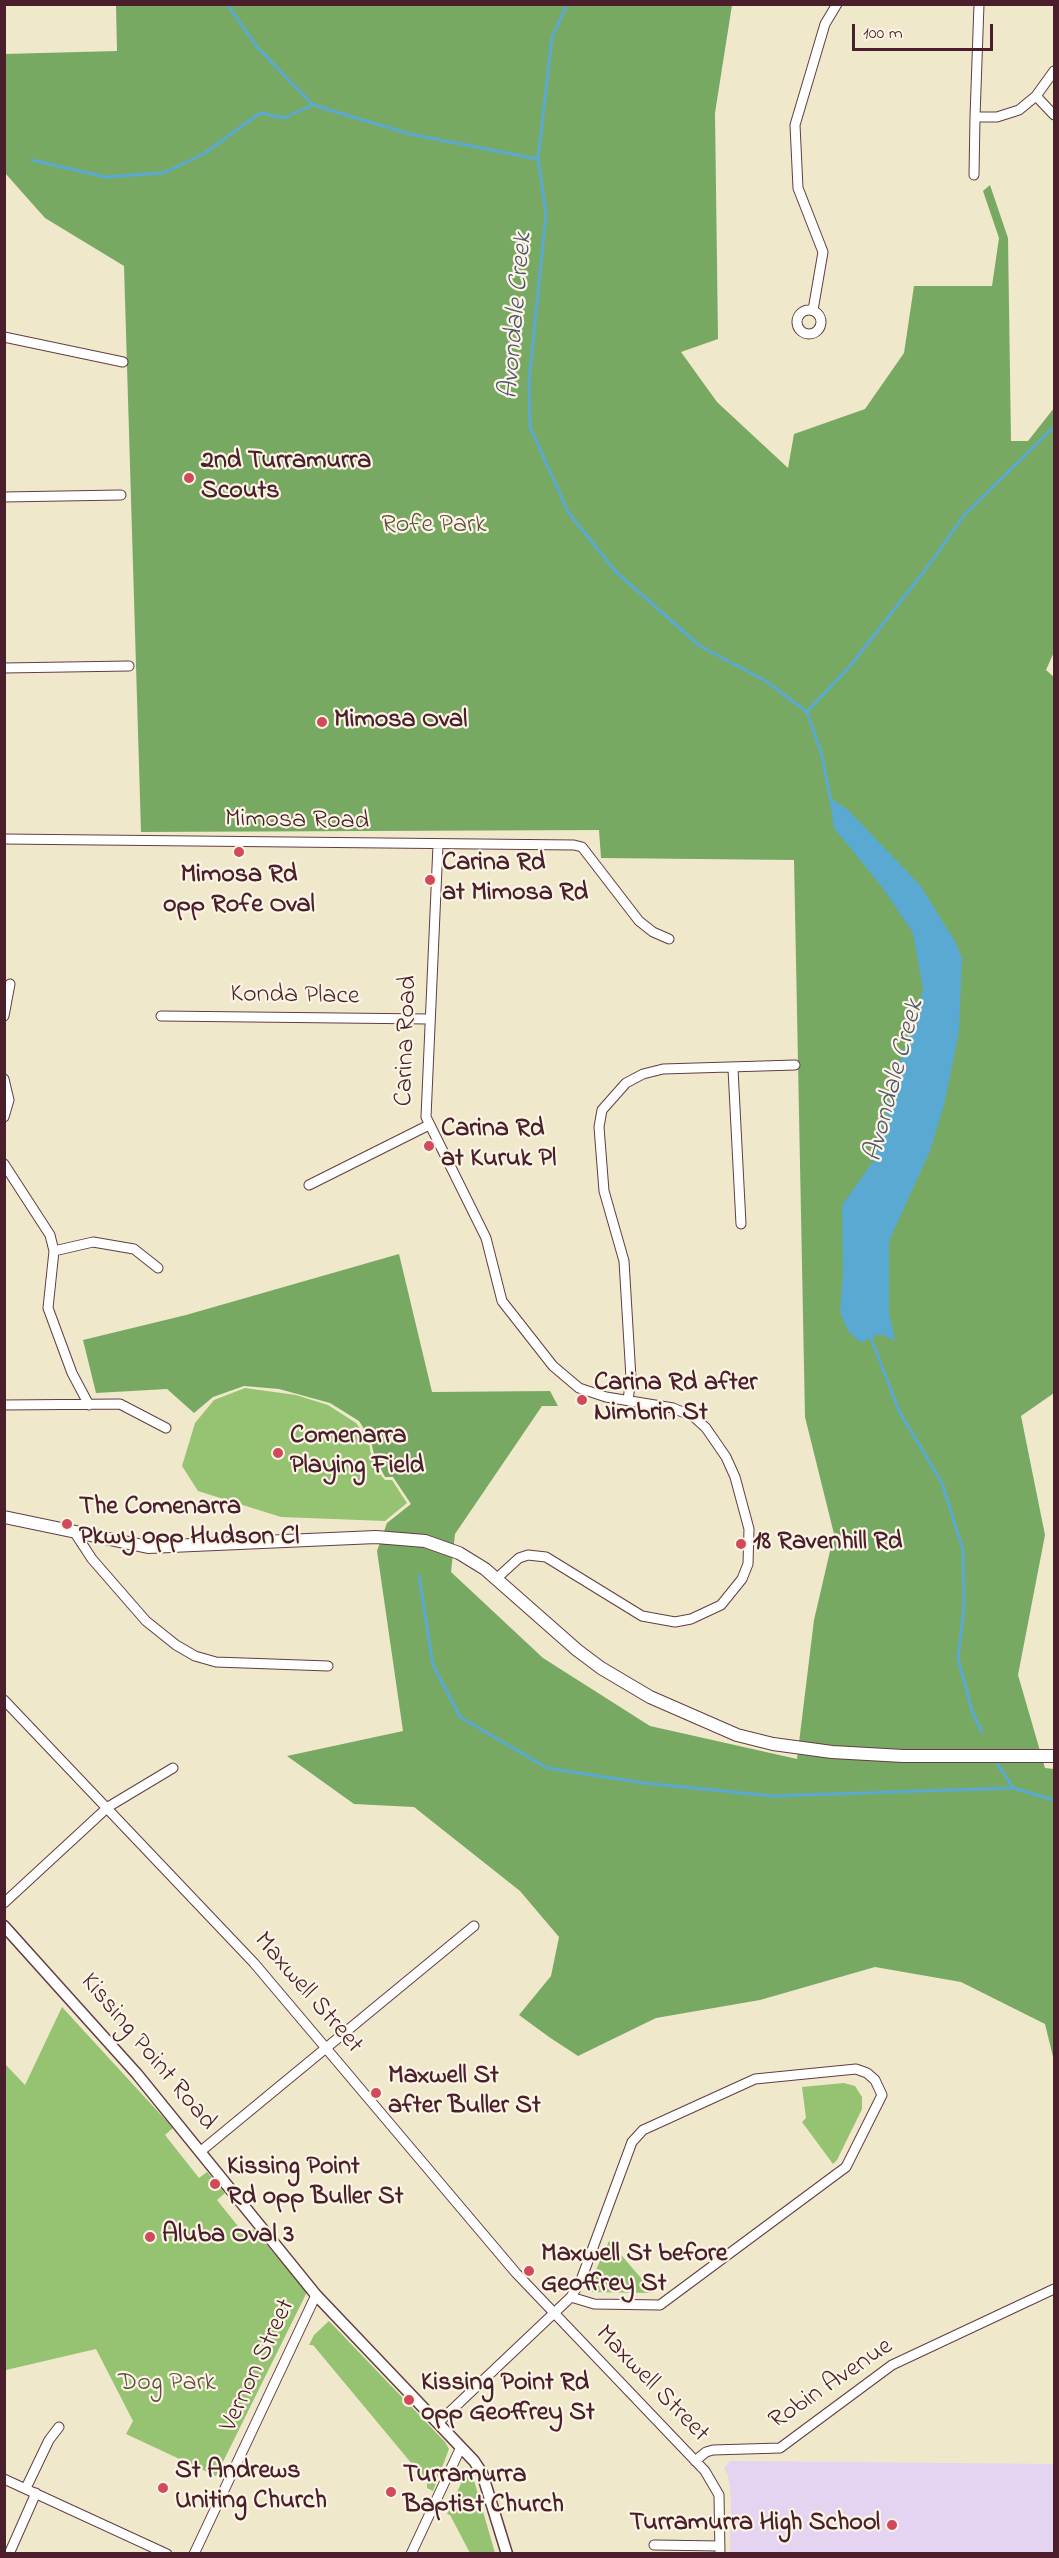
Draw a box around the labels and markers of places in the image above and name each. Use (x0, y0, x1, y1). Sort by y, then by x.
place label: 2nd Turramurra Scouts (201, 447, 371, 508)
marker: 2nd Turramurra Scouts (182, 471, 196, 485)
place label: Mimosa Oval (334, 706, 467, 738)
marker: Mimosa Oval (315, 715, 329, 729)
marker: Mimosa Rd opp Rofe Oval (232, 845, 246, 859)
place label: Carina Rd at Mimosa Rd (442, 849, 588, 910)
place label: Mimosa Rd opp Rofe Oval (163, 861, 315, 922)
marker: Carina Rd at Mimosa Rd (423, 873, 437, 887)
place label: Carina Rd at Kuruk Pl (441, 1115, 556, 1176)
marker: Carina Rd at Kuruk Pl (422, 1139, 436, 1153)
place label: Carina Rd after Nimbrin St (594, 1369, 757, 1430)
marker: Carina Rd after Nimbrin St (575, 1393, 589, 1407)
place label: Comenarra Playing Field (290, 1422, 424, 1484)
marker: Comenarra Playing Field (271, 1446, 285, 1460)
place label: The Comenarra Pkwy opp Hudson Cl (79, 1493, 299, 1554)
marker: The Comenarra Pkwy opp Hudson Cl (60, 1517, 74, 1531)
place label: 18 Ravenhill Rd (753, 1528, 902, 1560)
marker: 18 Ravenhill Rd (734, 1537, 748, 1551)
place label: Maxwell St after Buller St (388, 2062, 541, 2124)
marker: Maxwell St after Buller St (369, 2086, 383, 2100)
place label: Kissing Point Rd opp Buller St (227, 2153, 403, 2214)
marker: Kissing Point Rd opp Buller St (208, 2177, 222, 2191)
place label: Aluba Oval 3 (162, 2221, 294, 2253)
marker: Aluba Oval 3 (143, 2230, 157, 2244)
place label: Maxwell St before Geoffrey St (541, 2240, 727, 2302)
marker: Maxwell St before Geoffrey St (522, 2264, 536, 2278)
place label: Kissing Point Rd opp Geoffrey St (421, 2369, 595, 2430)
marker: Kissing Point Rd opp Geoffrey St (402, 2393, 416, 2407)
place label: St Andrews Uniting Church (175, 2457, 327, 2518)
place label: Turramurra Baptist Church (403, 2461, 564, 2522)
marker: St Andrews Uniting Church (156, 2481, 170, 2495)
marker: Turramurra Baptist Church (384, 2485, 398, 2499)
place label: Turramurra High School (630, 2509, 880, 2541)
marker: Turramurra High School (885, 2518, 899, 2532)

